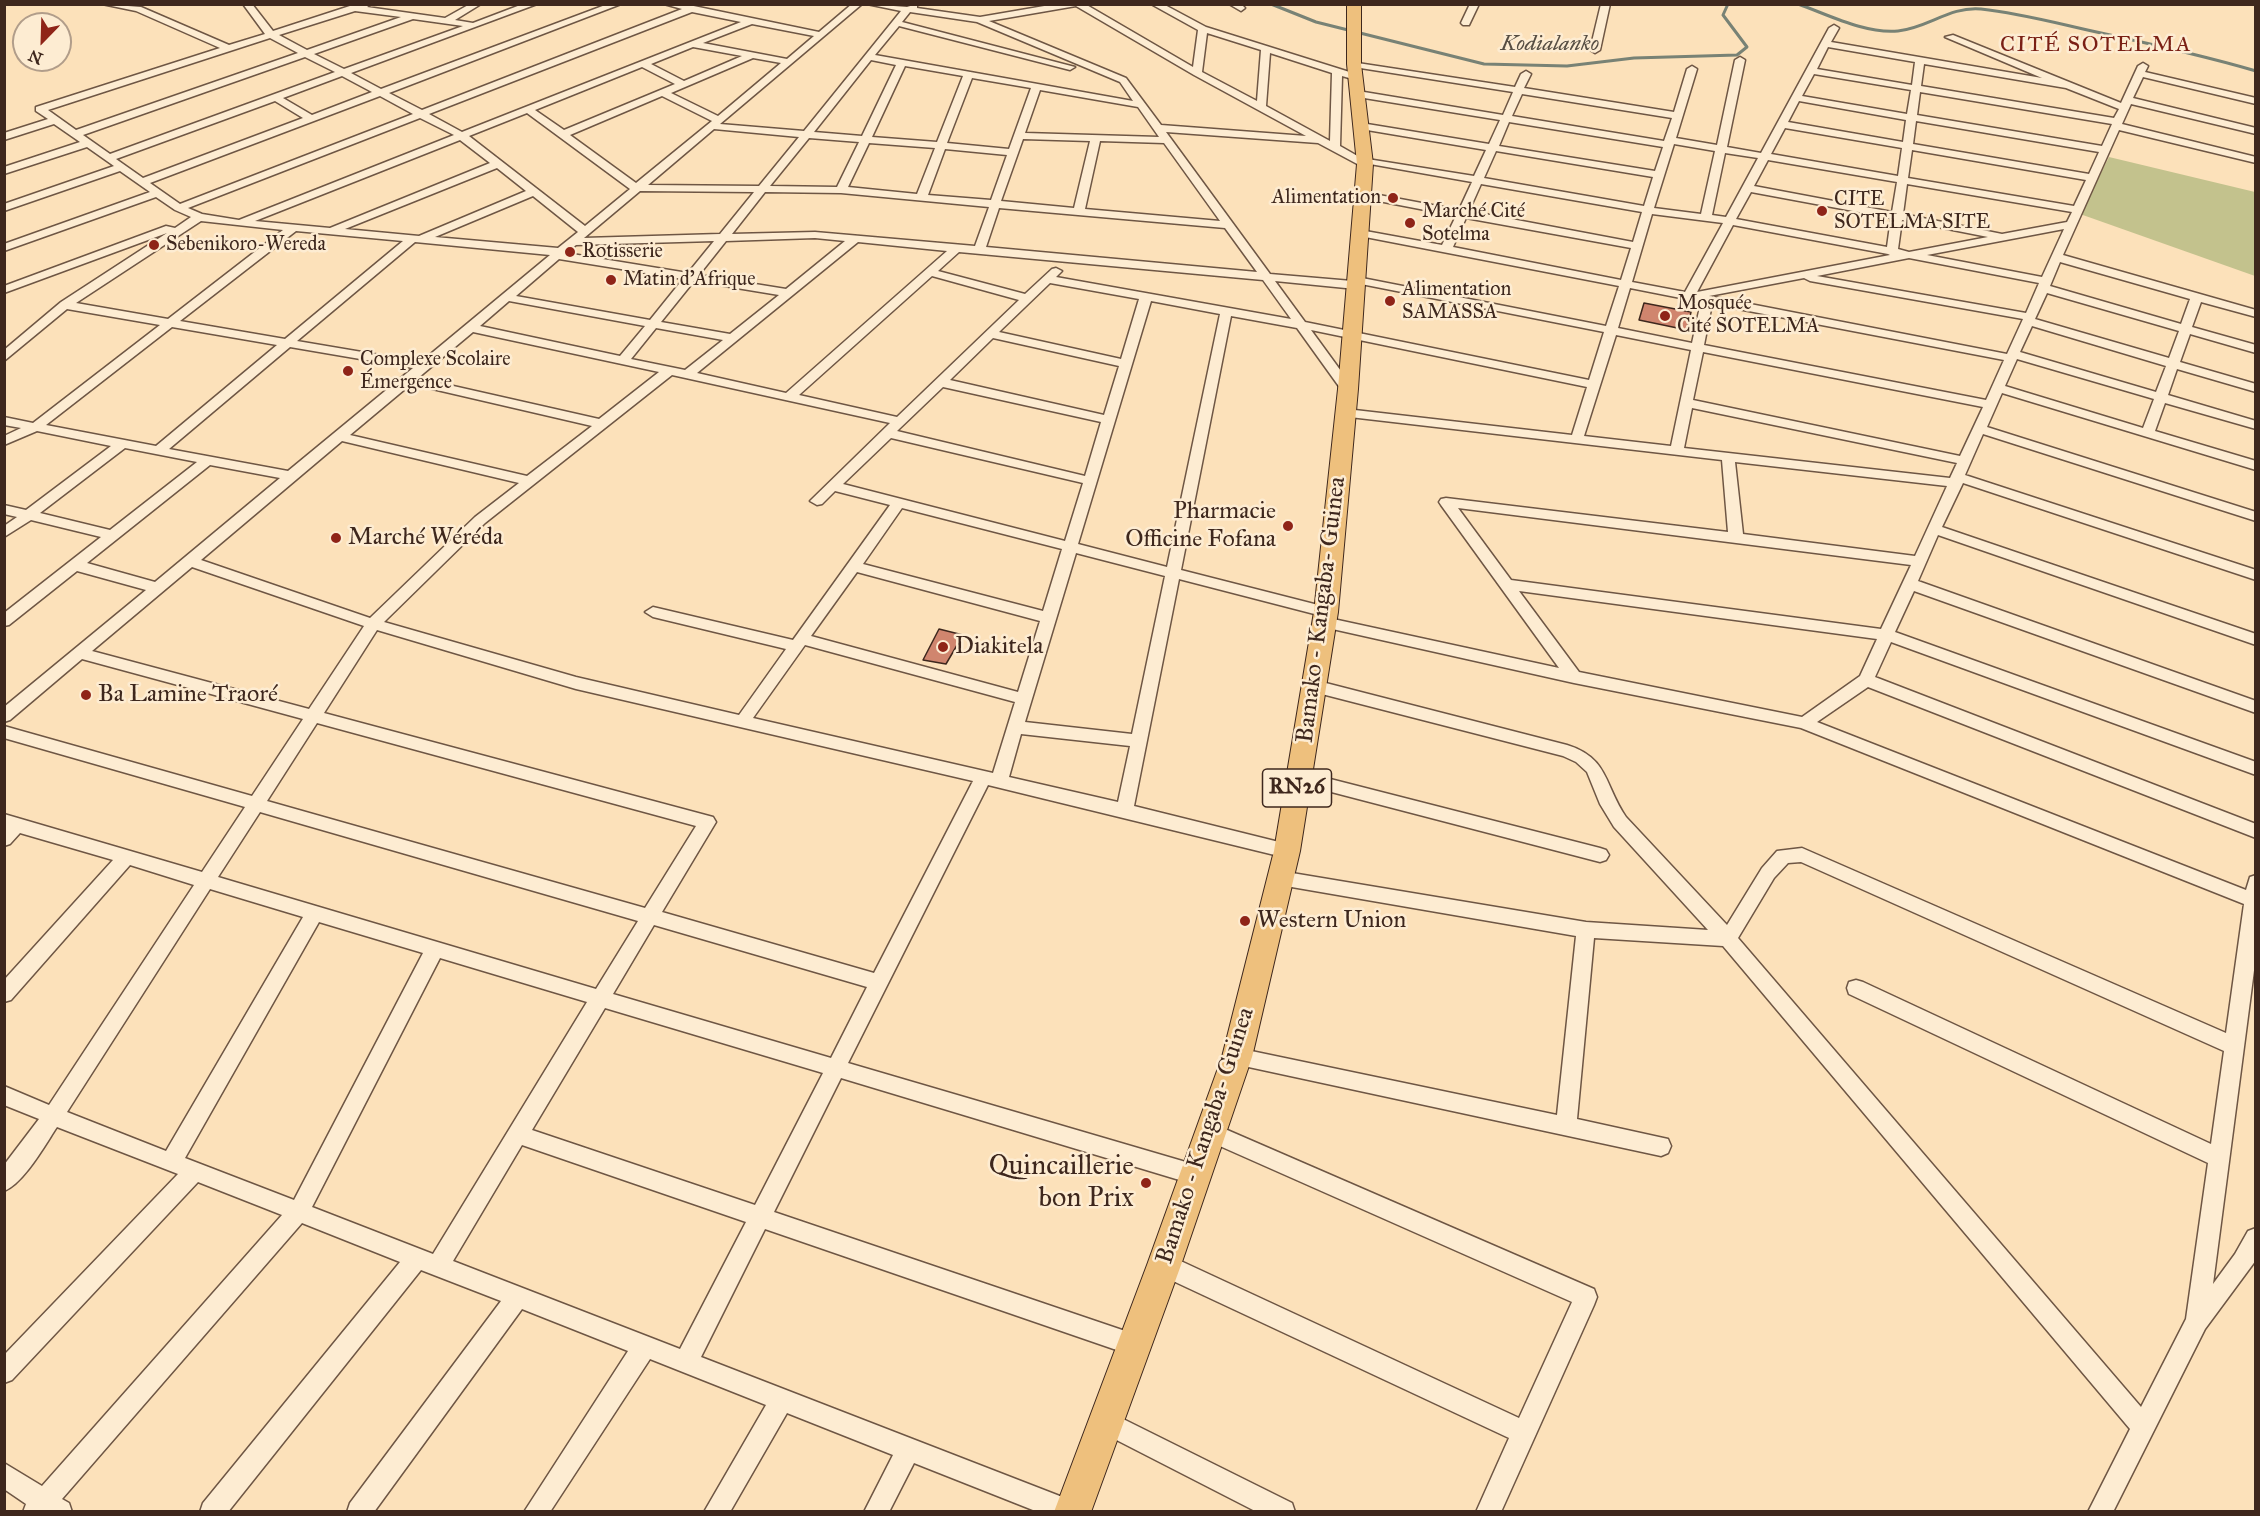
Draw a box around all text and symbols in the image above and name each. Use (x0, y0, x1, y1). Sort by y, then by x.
north arrow (12, 12, 72, 72)
water label: Kodialanko (1501, 32, 1599, 58)
district label: CITÉ SOTELMA (2000, 33, 2192, 59)
text: N (26, 46, 46, 69)
place label: Alimentation (1272, 186, 1381, 210)
place label: CITE SOTELMA SITE (1834, 188, 1990, 235)
marker: Alimentation (1386, 191, 1400, 205)
place label: Marché Cité Sotelma (1422, 200, 1525, 247)
marker: CITE SOTELMA SITE (1815, 204, 1829, 218)
marker: Marché Cité Sotelma (1403, 216, 1417, 230)
place label: Sebenikoro-Wereda (166, 233, 326, 257)
marker: Sebenikoro-Wereda (147, 238, 161, 252)
place label: Rotisserie (582, 240, 663, 264)
marker: Rotisserie (563, 245, 577, 259)
place label: Matin d'Afrique (623, 268, 756, 292)
marker: Matin d'Afrique (604, 273, 618, 287)
place label: Alimentation SAMASSA (1402, 278, 1511, 325)
place label: Mosquée Cité SOTELMA (1677, 292, 1819, 339)
marker: Alimentation SAMASSA (1383, 294, 1397, 308)
marker: Mosquée Cité SOTELMA (1658, 309, 1672, 323)
place label: Complexe Scolaire Émergence (360, 348, 511, 395)
marker: Complexe Scolaire Émergence (341, 364, 355, 378)
street label: Bamako - Kangaba- Guinea (1291, 475, 1353, 745)
place label: Pharmacie Officine Fofana (1125, 498, 1276, 554)
marker: Pharmacie Officine Fofana (1281, 519, 1295, 533)
place label: Marché Wéréda (348, 524, 503, 552)
marker: Marché Wéréda (329, 531, 343, 545)
place label: Diakitela (955, 633, 1043, 661)
marker: Diakitela (936, 640, 950, 654)
place label: Ba Lamine Traoré (98, 681, 278, 709)
marker: Ba Lamine Traoré (79, 688, 93, 702)
road number: RN26 (1262, 769, 1332, 807)
place label: Western Union (1257, 907, 1406, 935)
marker: Western Union (1238, 914, 1252, 928)
street label: Bamako - Kangaba- Guinea (1151, 1004, 1261, 1268)
place label: Quincaillerie bon Prix (989, 1150, 1134, 1216)
marker: Quincaillerie bon Prix (1139, 1176, 1153, 1190)

